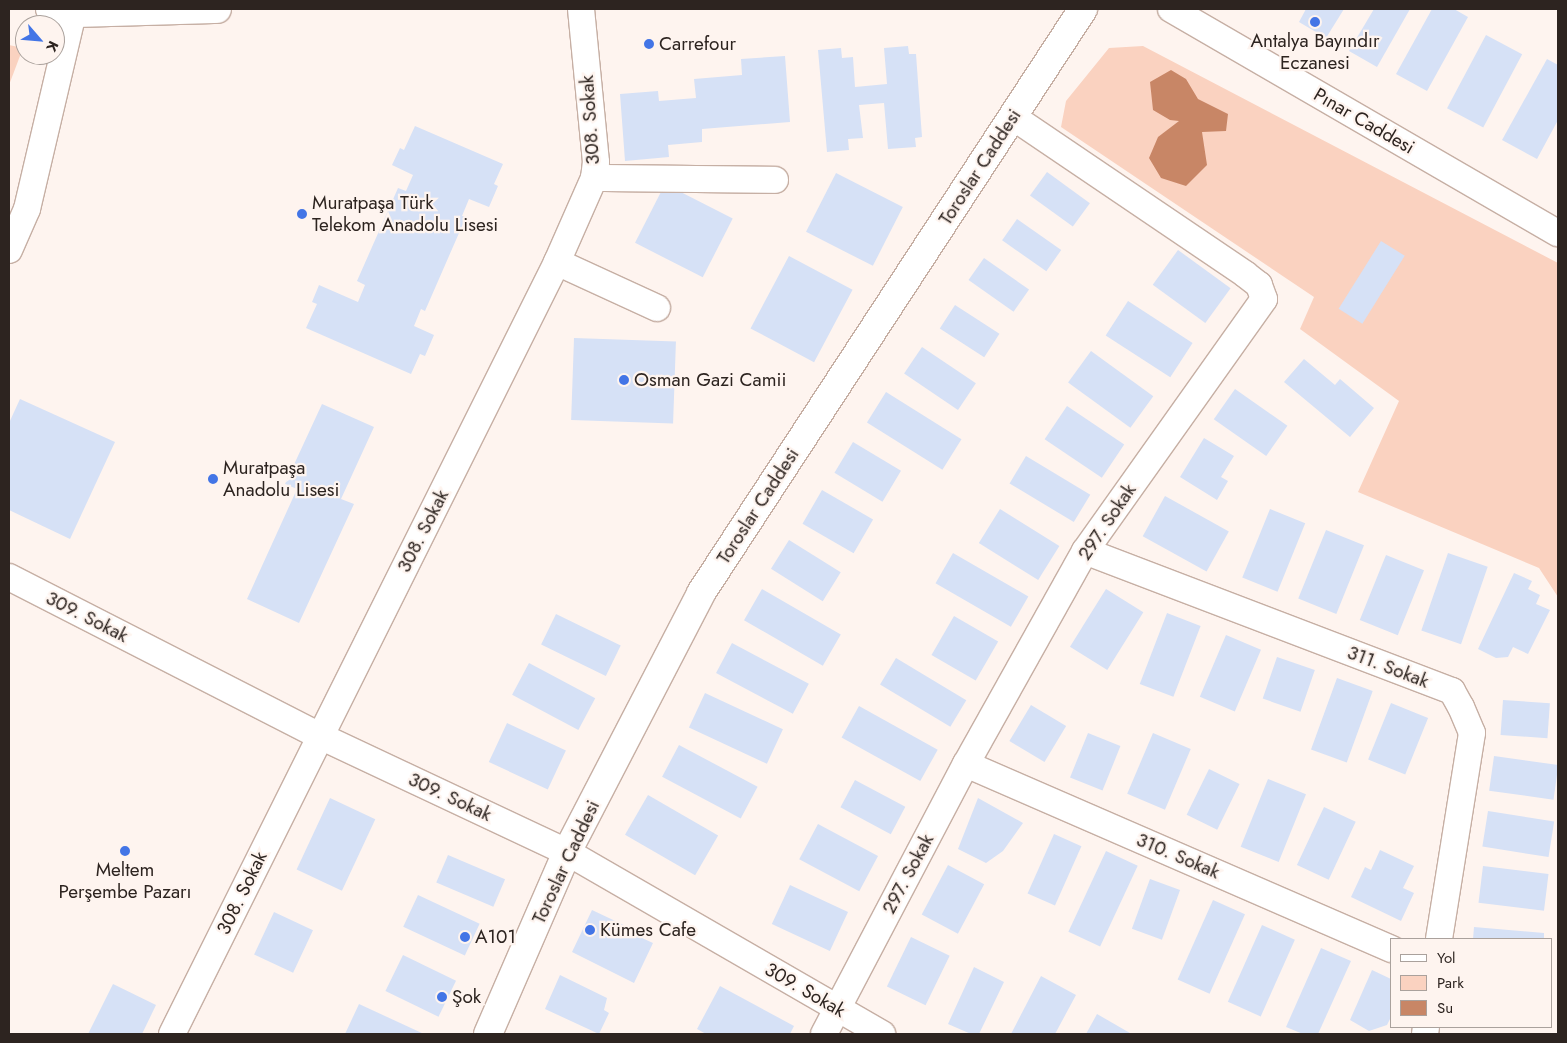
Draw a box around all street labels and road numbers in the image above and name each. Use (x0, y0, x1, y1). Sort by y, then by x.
street label: 308. Sokak (575, 74, 605, 166)
street label: Pınar Caddesi (1310, 83, 1418, 159)
street label: Toroslar Caddesi (934, 105, 1026, 229)
street label: Toroslar Caddesi (712, 444, 804, 568)
street label: 297. Sokak (1073, 479, 1141, 565)
street label: 308. Sokak (392, 486, 454, 576)
street label: 309. Sokak (42, 587, 132, 647)
street label: 311. Sokak (1344, 641, 1432, 693)
street label: 309. Sokak (405, 768, 495, 826)
street label: Toroslar Caddesi (527, 797, 605, 927)
street label: 310. Sokak (1133, 828, 1223, 884)
street label: 297. Sokak (877, 830, 939, 918)
street label: 308. Sokak (212, 848, 272, 938)
street label: 309. Sokak (761, 958, 849, 1022)

